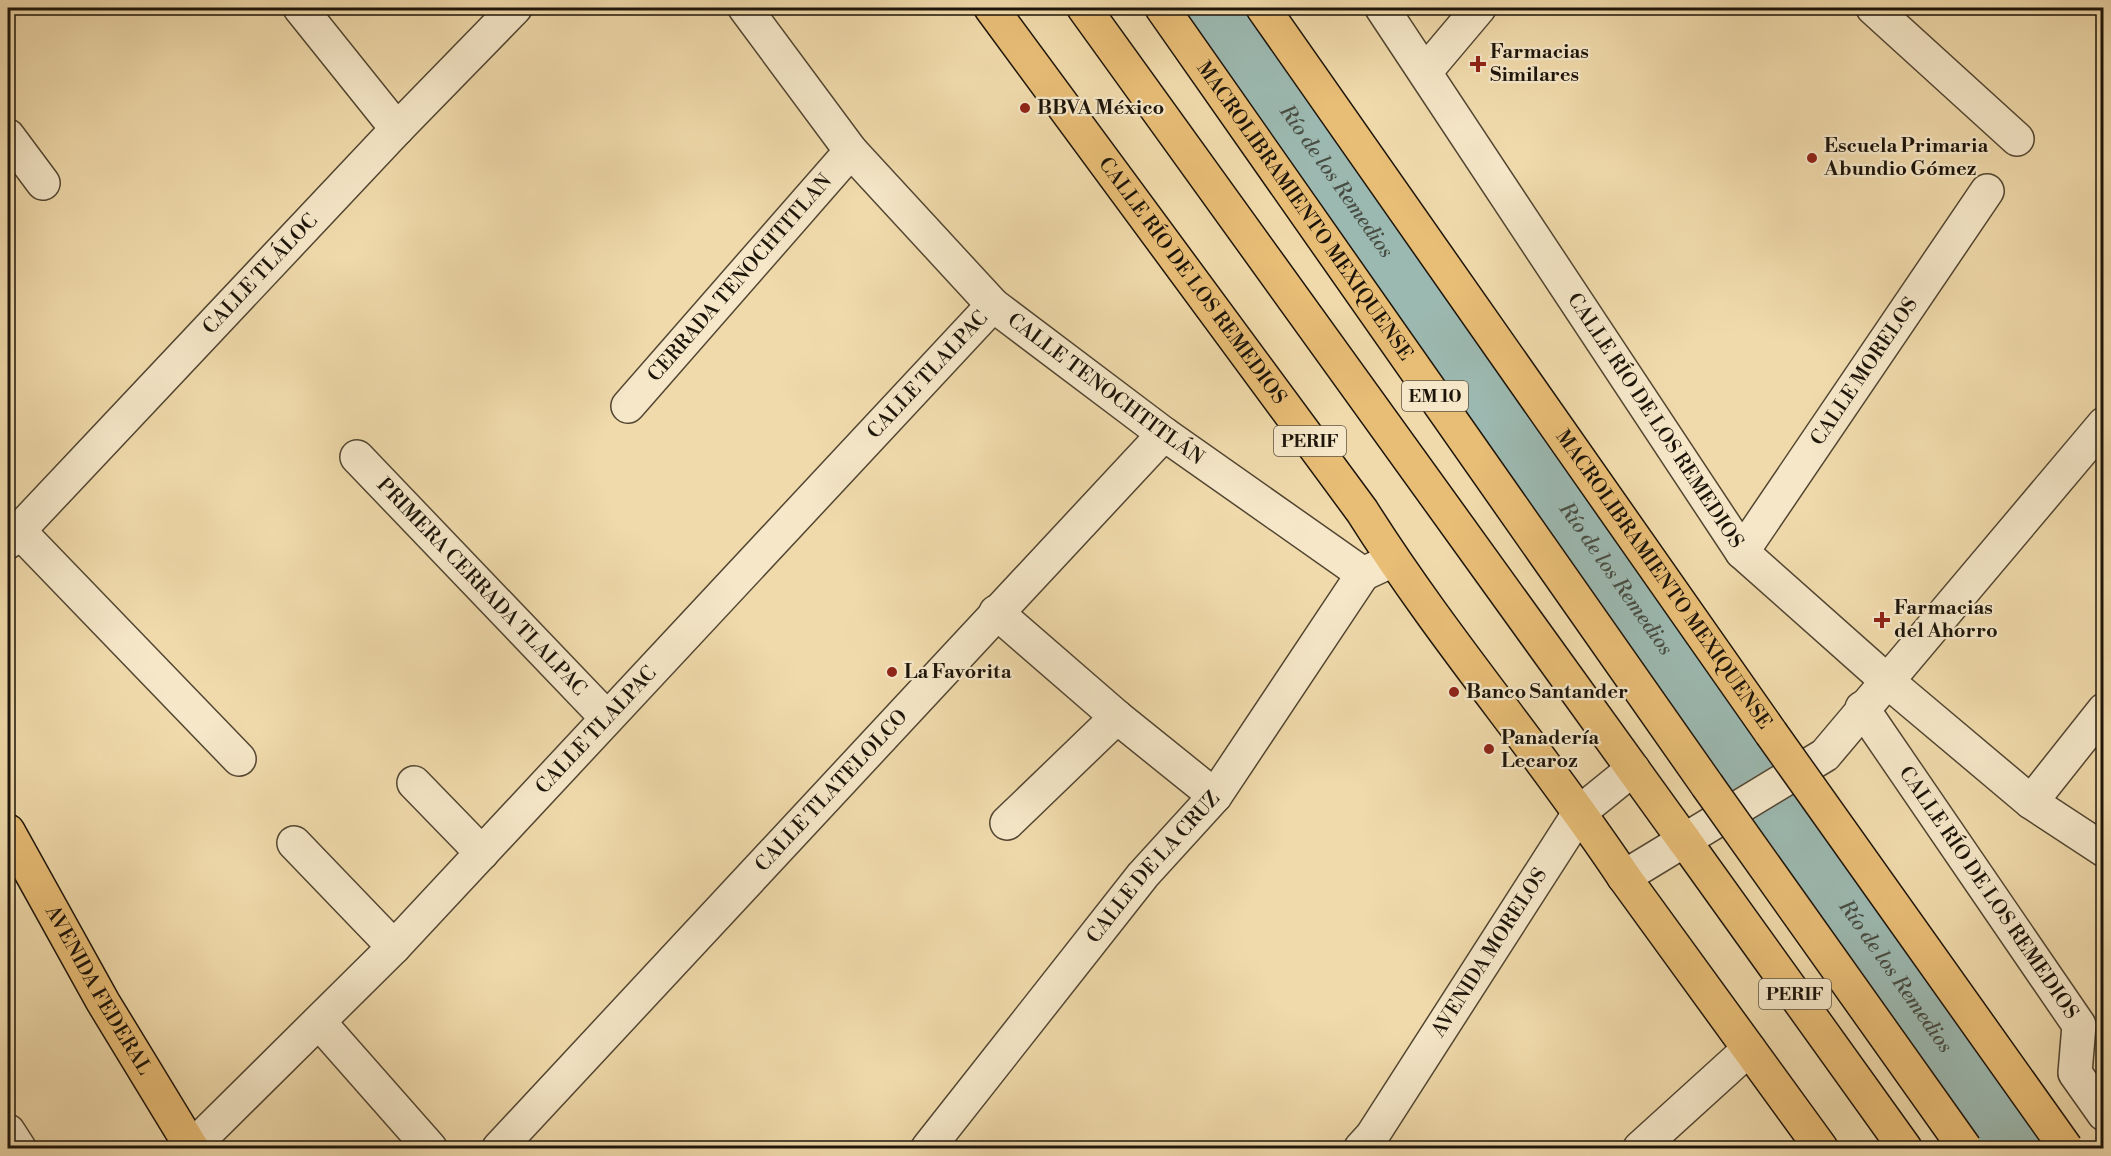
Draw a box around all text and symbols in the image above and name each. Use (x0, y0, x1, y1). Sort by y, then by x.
place label: Farmacias Similares (1490, 40, 1589, 88)
street label: MACROLIBRAMIENTO MEXIQUENSE (1191, 57, 1418, 366)
marker: Farmacias Similares (1471, 57, 1485, 71)
place label: BBVA México (1037, 96, 1164, 121)
water label: Río de los Remedios (1273, 99, 1399, 263)
marker: BBVA México (1018, 101, 1032, 115)
place label: Escuela Primaria Abundio Gómez (1823, 134, 1988, 182)
marker: Escuela Primaria Abundio Gómez (1805, 151, 1819, 165)
street label: CALLE RÍO DE LOS REMEDIOS (1093, 152, 1292, 409)
street label: CERRADA TENOCHTITLAN (642, 169, 837, 387)
street label: CALLE TLÁLOC (197, 208, 323, 340)
street label: CALLE RÍO DE LOS REMEDIOS (1562, 288, 1749, 553)
street label: CALLE MORELOS (1805, 293, 1924, 451)
street label: CALLE TLALPAC (862, 306, 993, 444)
street label: CALLE TENOCHTITLÁN (1002, 308, 1209, 471)
road number: EM 10 (1402, 381, 1468, 411)
street label: MACROLIBRAMIENTO MEXIQUENSE (1550, 425, 1777, 734)
road number: PERIF (1274, 426, 1346, 456)
street label: PRIMERA CERRADA TLALPAC (371, 473, 592, 701)
water label: Río de los Remedios (1552, 497, 1678, 661)
place label: Farmacias del Ahorro (1894, 596, 1998, 644)
marker: Farmacias del Ahorro (1875, 613, 1889, 627)
place label: La Favorita (904, 660, 1012, 685)
street label: CALLE TLALPAC (530, 661, 662, 799)
marker: La Favorita (885, 665, 899, 679)
place label: Banco Santander (1466, 680, 1628, 705)
marker: Banco Santander (1447, 685, 1461, 699)
street label: CALLE TLATELOLCO (750, 705, 913, 877)
place label: Panadería Lecaroz (1501, 726, 1599, 774)
marker: Panadería Lecaroz (1482, 742, 1496, 756)
street label: CALLE RÍO DE LOS REMEDIOS (1893, 762, 2084, 1024)
street label: CALLE DE LA CRUZ (1081, 786, 1225, 948)
street label: AVENIDA MORELOS (1426, 864, 1553, 1043)
water label: Río de los Remedios (1832, 894, 1958, 1058)
street label: AVENIDA FEDERAL (39, 900, 157, 1079)
road number: PERIF (1759, 979, 1831, 1009)

